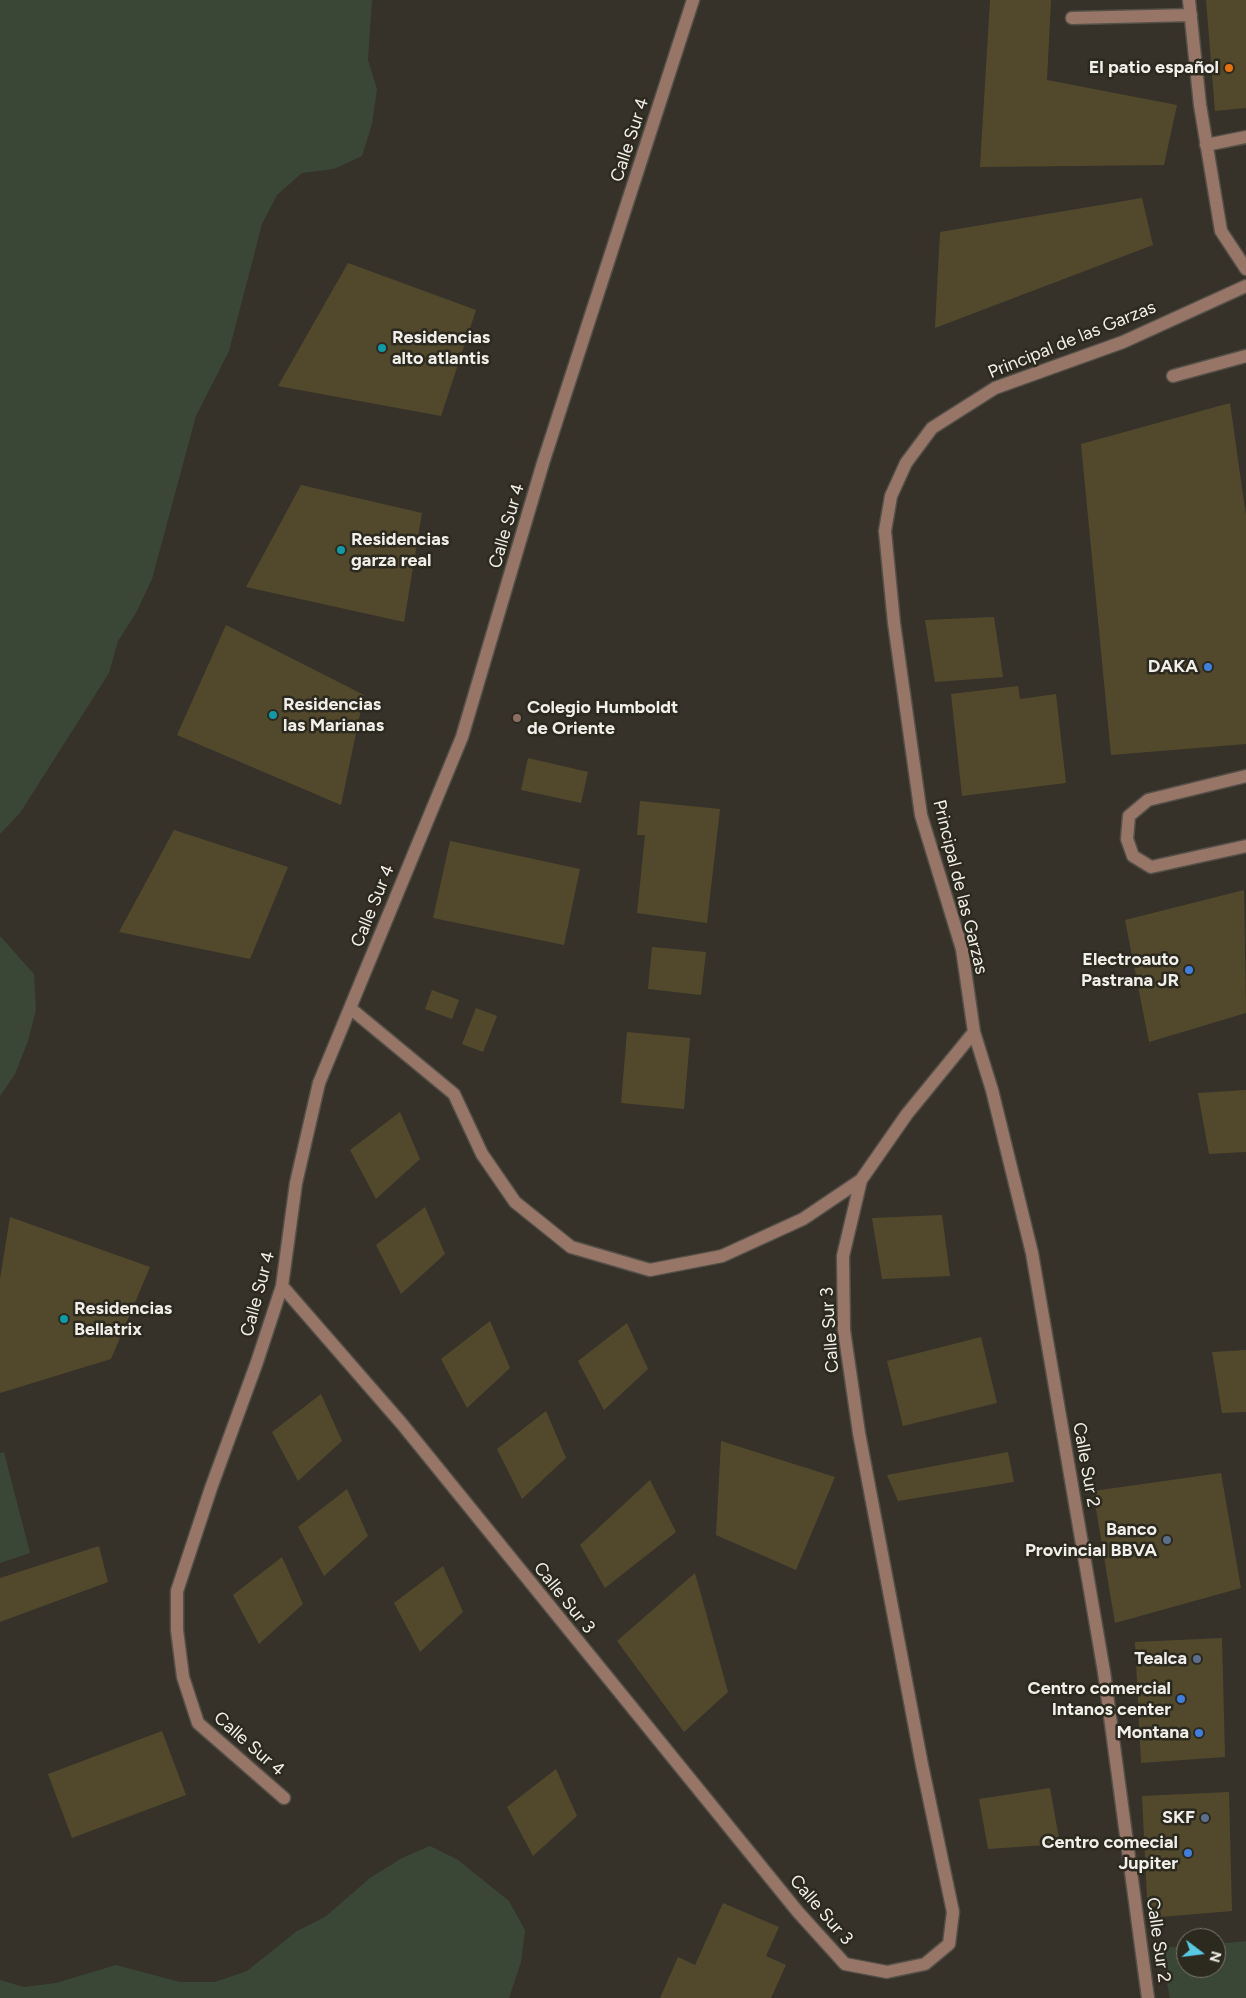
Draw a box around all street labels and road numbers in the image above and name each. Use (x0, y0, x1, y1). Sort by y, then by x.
street label: Calle Sur 4 (606, 95, 654, 185)
street label: Principal de las Garzas (985, 296, 1159, 384)
street label: Calle Sur 4 (485, 481, 529, 571)
street label: Principal de las Garzas (928, 798, 992, 976)
street label: Calle Sur 4 (347, 862, 399, 950)
street label: Calle Sur 4 (236, 1249, 280, 1339)
street label: Calle Sur 3 (816, 1286, 844, 1374)
street label: Calle Sur 2 (1068, 1421, 1104, 1509)
street label: Calle Sur 3 (529, 1558, 599, 1638)
street label: Calle Sur 4 (209, 1707, 289, 1781)
street label: Calle Sur 3 (785, 1871, 857, 1949)
street label: Calle Sur 2 (1141, 1896, 1175, 1984)

